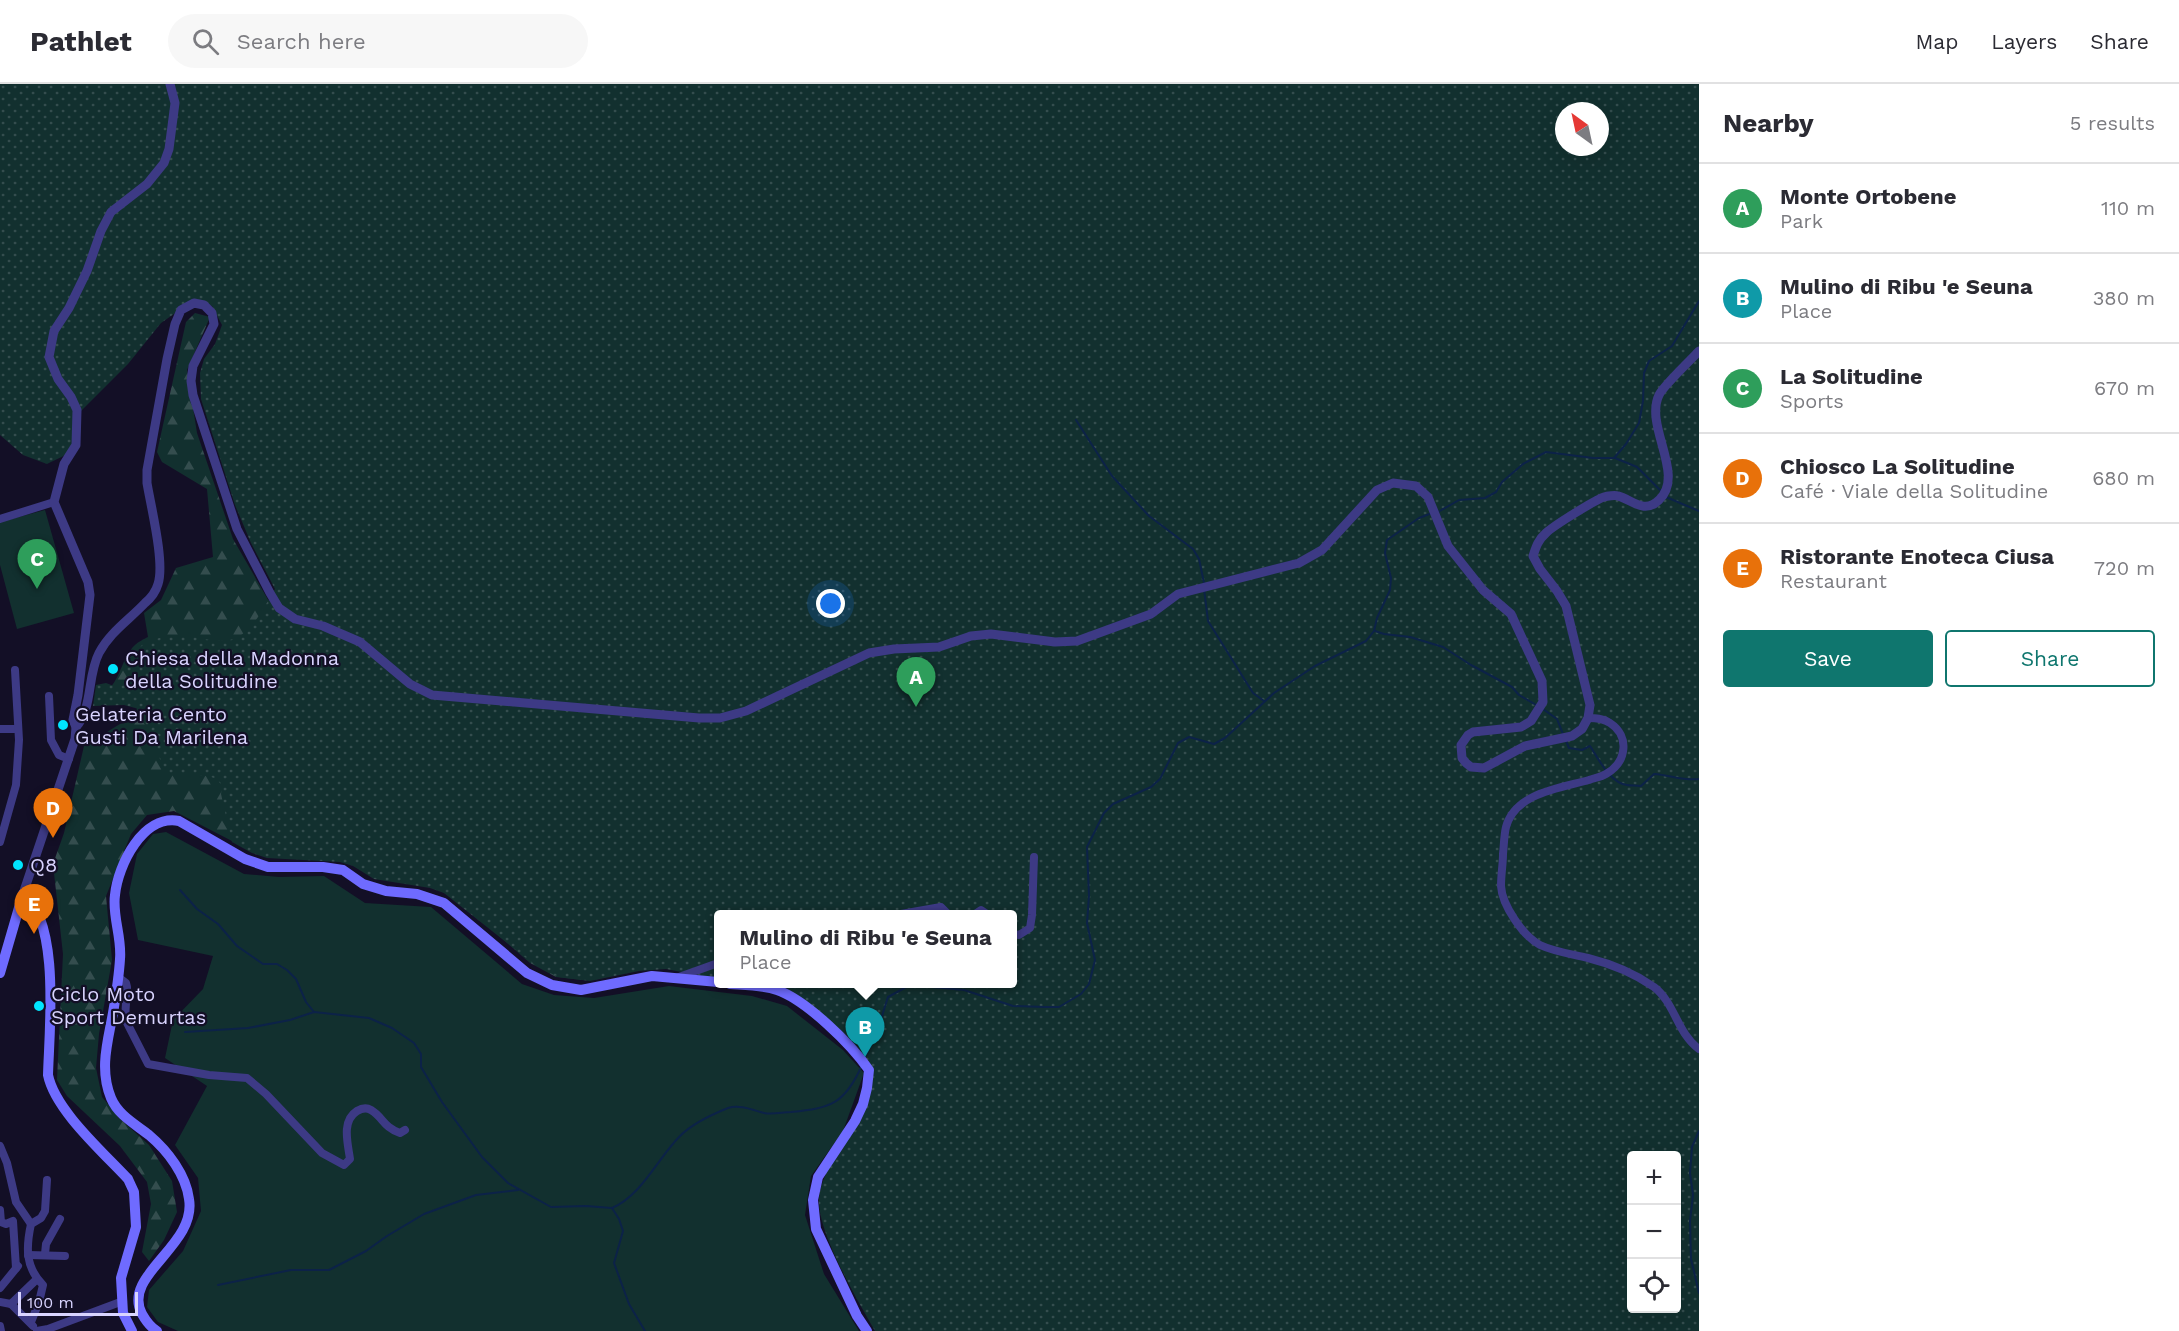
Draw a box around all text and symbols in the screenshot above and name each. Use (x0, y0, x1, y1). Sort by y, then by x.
search box (168, 14, 588, 68)
text: Pathlet (30, 25, 132, 58)
icon: search (189, 25, 222, 58)
text: Search here (237, 29, 366, 54)
text: Map (1915, 29, 1958, 54)
text: Layers (1991, 29, 2057, 54)
text: Share (2090, 29, 2149, 54)
north arrow (1555, 102, 1609, 156)
text: Nearby (1723, 108, 1814, 138)
text: 5 results (2070, 111, 2155, 135)
text: Monte Ortobene (1780, 184, 1956, 209)
text: A (1736, 196, 1749, 220)
text: 110 m (2101, 196, 2155, 220)
text: Park (1780, 209, 1823, 233)
text: Mulino di Ribu 'e Seuna (1780, 274, 2033, 299)
text: B (1736, 286, 1749, 310)
text: 380 m (2093, 286, 2155, 310)
text: Place (1780, 299, 1832, 323)
text: La Solitudine (1780, 364, 1923, 389)
text: C (1736, 376, 1749, 400)
text: 670 m (2094, 376, 2155, 400)
text: Sports (1780, 389, 1844, 413)
text: Chiosco La Solitudine (1780, 454, 2015, 479)
text: D (1735, 466, 1750, 490)
text: 680 m (2092, 466, 2155, 490)
text: Café · Viale della Solitudine (1780, 479, 2048, 503)
pin: C (18, 540, 57, 589)
text: Ristorante Enoteca Ciusa (1780, 544, 2054, 569)
text: E (1736, 556, 1749, 580)
text: 720 m (2094, 556, 2155, 580)
text: Restaurant (1780, 569, 1887, 593)
your location (816, 589, 845, 618)
button: Save (1723, 630, 1933, 687)
button: Share (1945, 630, 2155, 687)
place label: Chiesa della Madonna della Solitudine (125, 646, 339, 693)
pin: A (896, 658, 936, 707)
marker: Chiesa della Madonna della Solitudine (106, 662, 120, 676)
place label: Gelateria Cento Gusti Da Marilena (75, 702, 248, 749)
marker: Gelateria Cento Gusti Da Marilena (56, 718, 70, 732)
pin: D (34, 788, 72, 838)
place label: Q8 (30, 853, 57, 877)
marker: Q8 (11, 858, 25, 872)
pin: E (15, 884, 54, 934)
popup (714, 910, 1017, 988)
text: Mulino di Ribu 'e Seuna (739, 925, 992, 950)
text: Place (739, 950, 792, 974)
place label: Ciclo Moto Sport Demurtas (51, 982, 206, 1029)
marker: Ciclo Moto Sport Demurtas (32, 999, 46, 1013)
pin: B (846, 1008, 884, 1057)
map controls (1627, 1151, 1681, 1313)
button: + (1627, 1151, 1681, 1205)
button: − (1627, 1205, 1681, 1259)
button: locate (1627, 1259, 1681, 1313)
scale bar (18, 1289, 138, 1316)
text: 100 m (27, 1293, 74, 1312)

